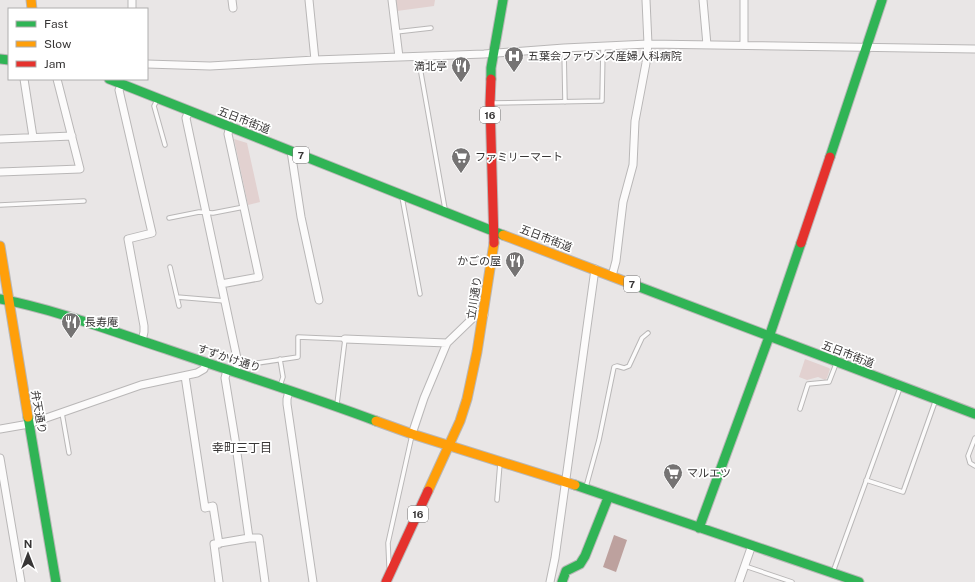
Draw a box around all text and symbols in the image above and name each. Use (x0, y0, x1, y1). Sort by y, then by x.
legend (8, 8, 148, 80)
text: Fast (44, 17, 69, 31)
text: Slow (44, 37, 72, 51)
hospital icon: 五葉会ファウンズ産婦人科病院 (503, 45, 525, 73)
place label: 五葉会ファウンズ産婦人科病院 (528, 50, 682, 62)
restaurant icon: 満北亭 (450, 55, 472, 83)
text: Jam (44, 57, 66, 71)
place label: 満北亭 (414, 60, 447, 72)
street label: 五日市街道 (216, 105, 272, 135)
road number: 16 (480, 107, 500, 123)
supermarket icon: ファミリーマート (450, 146, 472, 174)
road number: 7 (293, 147, 309, 163)
place label: ファミリーマート (475, 151, 563, 163)
street label: 五日市街道 (518, 223, 574, 253)
restaurant icon: かごの屋 (504, 250, 526, 278)
place label: かごの屋 (457, 255, 501, 267)
street label: 立川通り (465, 275, 483, 321)
road number: 7 (624, 276, 640, 292)
restaurant icon: 長寿庵 (60, 311, 82, 339)
place label: 長寿庵 (85, 316, 118, 328)
street label: 五日市街道 (820, 339, 876, 369)
street label: すずかけ通り (196, 342, 262, 374)
street label: 弁天通り (29, 389, 49, 435)
district label: 幸町三丁目 (212, 441, 272, 455)
supermarket icon: マルエツ (662, 462, 684, 490)
place label: マルエツ (687, 467, 731, 479)
road number: 16 (408, 506, 428, 522)
north arrow (8, 534, 48, 574)
text: N (24, 538, 32, 550)

